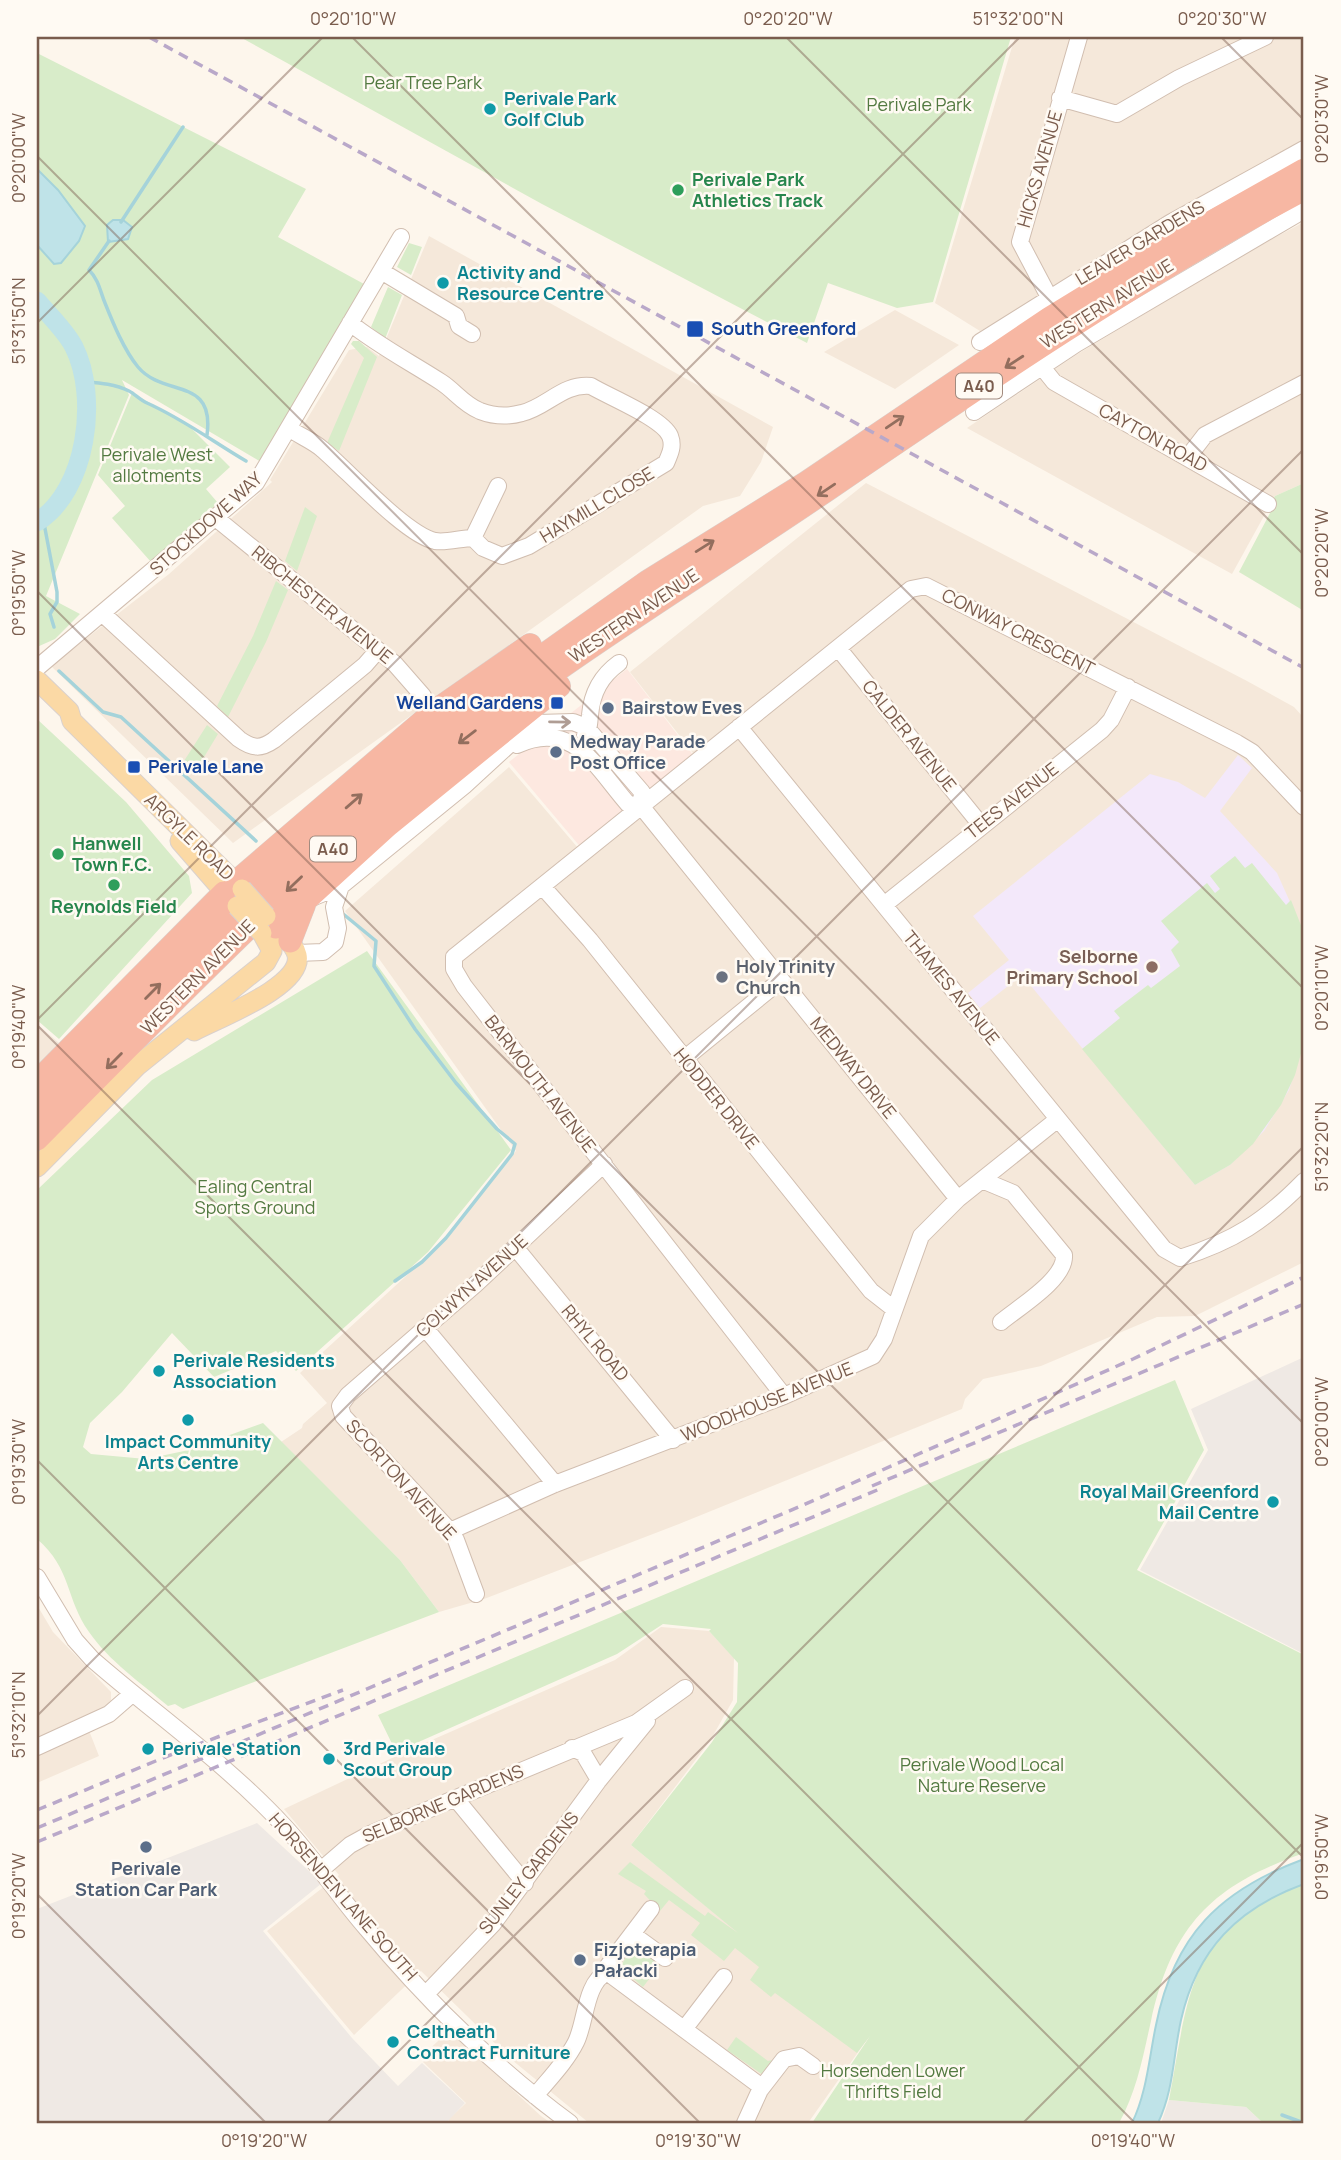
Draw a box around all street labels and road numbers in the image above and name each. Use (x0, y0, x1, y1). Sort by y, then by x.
street label: HICKS AVENUE (1011, 107, 1067, 230)
street label: LEAVER GARDENS (1071, 194, 1208, 290)
street label: WESTERN AVENUE (1035, 253, 1177, 354)
road number: A40 (956, 374, 1002, 398)
street label: CAYTON ROAD (1095, 397, 1212, 477)
street label: HAYMILL CLOSE (535, 461, 658, 548)
street label: STOCKDOVE WAY (144, 466, 267, 580)
street label: RIBCHESTER AVENUE (247, 540, 398, 669)
street label: WESTERN AVENUE (564, 563, 703, 668)
street label: CONWAY CRESCENT (938, 582, 1099, 680)
street label: CALDER AVENUE (857, 675, 962, 796)
street label: TEES AVENUE (960, 756, 1063, 844)
street label: ARGYLE ROAD (140, 788, 240, 885)
road number: A40 (310, 836, 356, 862)
street label: WESTERN AVENUE (135, 914, 260, 1039)
street label: THAMES AVENUE (898, 925, 1005, 1050)
street label: BARMOUTH AVENUE (480, 1010, 602, 1157)
street label: MEDWAY DRIVE (805, 1011, 902, 1123)
street label: HODDER DRIVE (669, 1043, 765, 1154)
street label: COLWYN AVENUE (410, 1229, 532, 1342)
street label: RHYL ROAD (557, 1299, 635, 1386)
street label: WOODHOUSE AVENUE (677, 1356, 856, 1447)
street label: SCORTON AVENUE (341, 1414, 462, 1545)
street label: SELBORNE GARDENS (358, 1758, 527, 1848)
street label: SUNLEY GARDENS (473, 1806, 584, 1939)
street label: HORSENDEN LANE SOUTH (264, 1807, 423, 1985)

